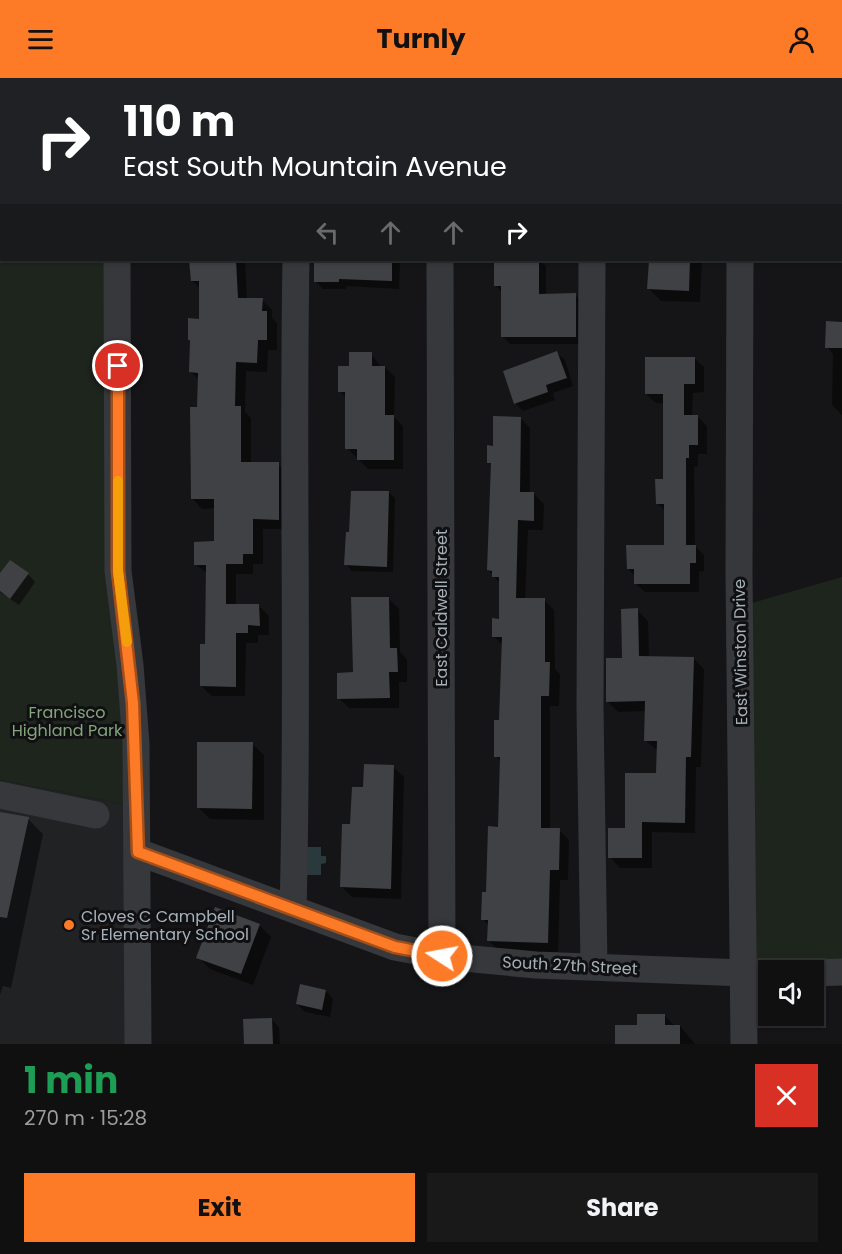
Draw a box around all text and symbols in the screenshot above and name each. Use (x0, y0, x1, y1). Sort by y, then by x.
text: Turnly (377, 20, 465, 57)
icon: menu (24, 23, 57, 56)
icon: person (785, 23, 818, 56)
text: 110 m (123, 92, 235, 151)
icon: right (24, 102, 102, 180)
text: East South Mountain Avenue (123, 148, 507, 185)
icon: left (311, 216, 344, 249)
icon: ahead (374, 216, 407, 249)
icon: ahead (437, 216, 470, 249)
icon: right (500, 216, 533, 249)
pin (92, 340, 143, 391)
icon: arrive (101, 349, 134, 382)
street label: East Caldwell Street (430, 529, 453, 687)
street label: East Winston Drive (728, 579, 753, 725)
park label: Francisco Highland Park (12, 701, 123, 742)
place label: Cloves C Campbell Sr Elementary School (81, 905, 249, 946)
marker: Cloves C Campbell Sr Elementary School (62, 918, 76, 932)
position arrow (410, 924, 474, 988)
street label: South 27th Street (502, 950, 638, 981)
map controls (758, 960, 824, 1026)
button: sound (758, 960, 824, 1026)
text: 1 min (24, 1055, 118, 1106)
button: close (755, 1064, 818, 1127)
text: 270 m · 15:28 (24, 1104, 147, 1132)
button: Exit (24, 1173, 415, 1242)
button: Share (427, 1173, 818, 1242)

